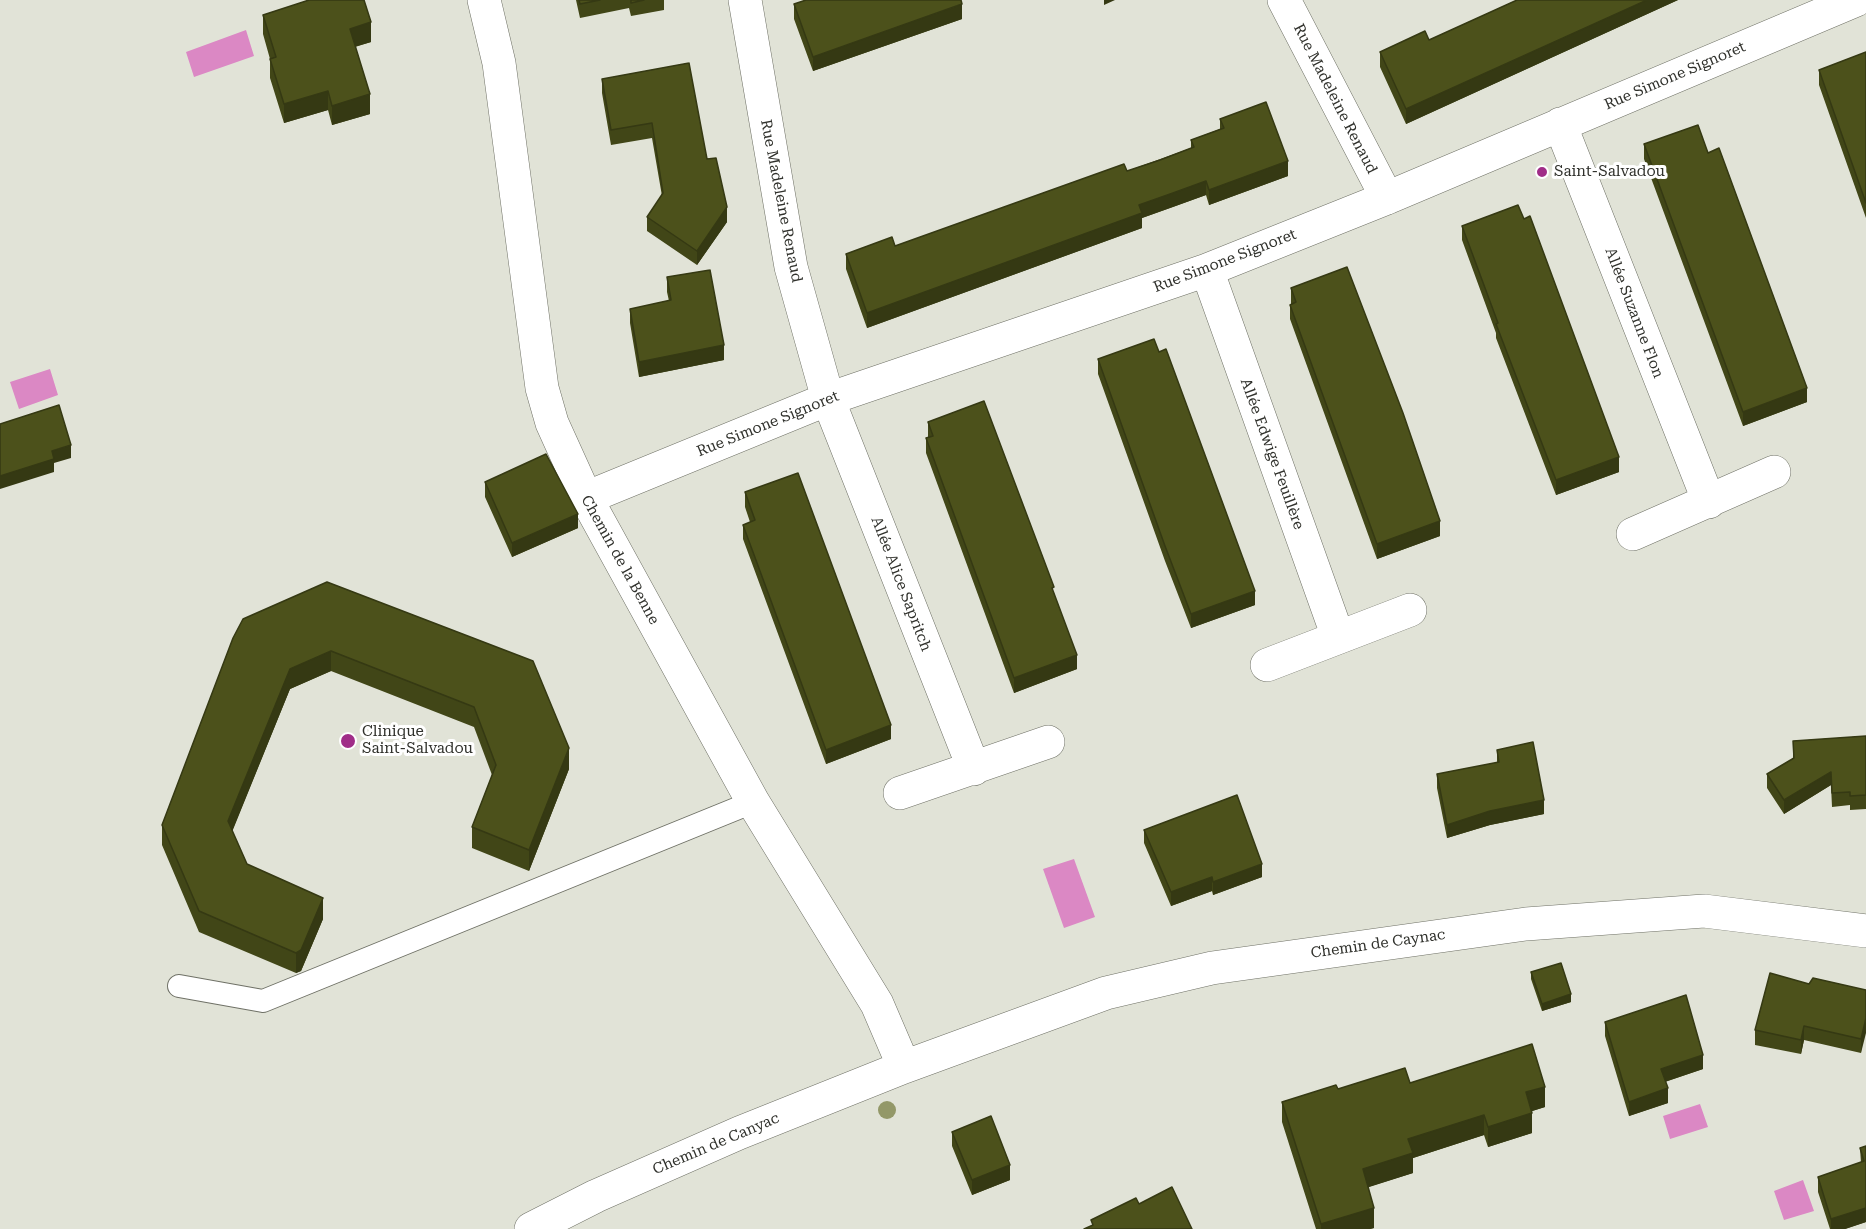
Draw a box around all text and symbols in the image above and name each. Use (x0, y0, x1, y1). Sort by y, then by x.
street label: Rue Madeleine Renaud (1289, 21, 1381, 177)
street label: Rue Simone Signoret (1602, 38, 1748, 114)
street label: Rue Madeleine Renaud (756, 118, 806, 284)
place label: Saint-Salvadou (1554, 163, 1665, 181)
marker: Saint-Salvadou (1535, 165, 1549, 179)
street label: Rue Simone Signoret (1151, 225, 1299, 297)
street label: Allée Suzanne Flon (1601, 245, 1667, 381)
street label: Allée Edwige Feuillère (1236, 376, 1308, 532)
street label: Rue Simone Signoret (694, 387, 842, 461)
street label: Chemin de la Benne (577, 492, 663, 628)
street label: Allée Alice Sapritch (867, 514, 935, 654)
place label: Clinique Saint-Salvadou (362, 723, 473, 758)
marker: Clinique Saint-Salvadou (339, 732, 357, 750)
street label: Chemin de Caynac (1310, 926, 1446, 962)
street label: Chemin de Canyac (650, 1109, 782, 1179)

